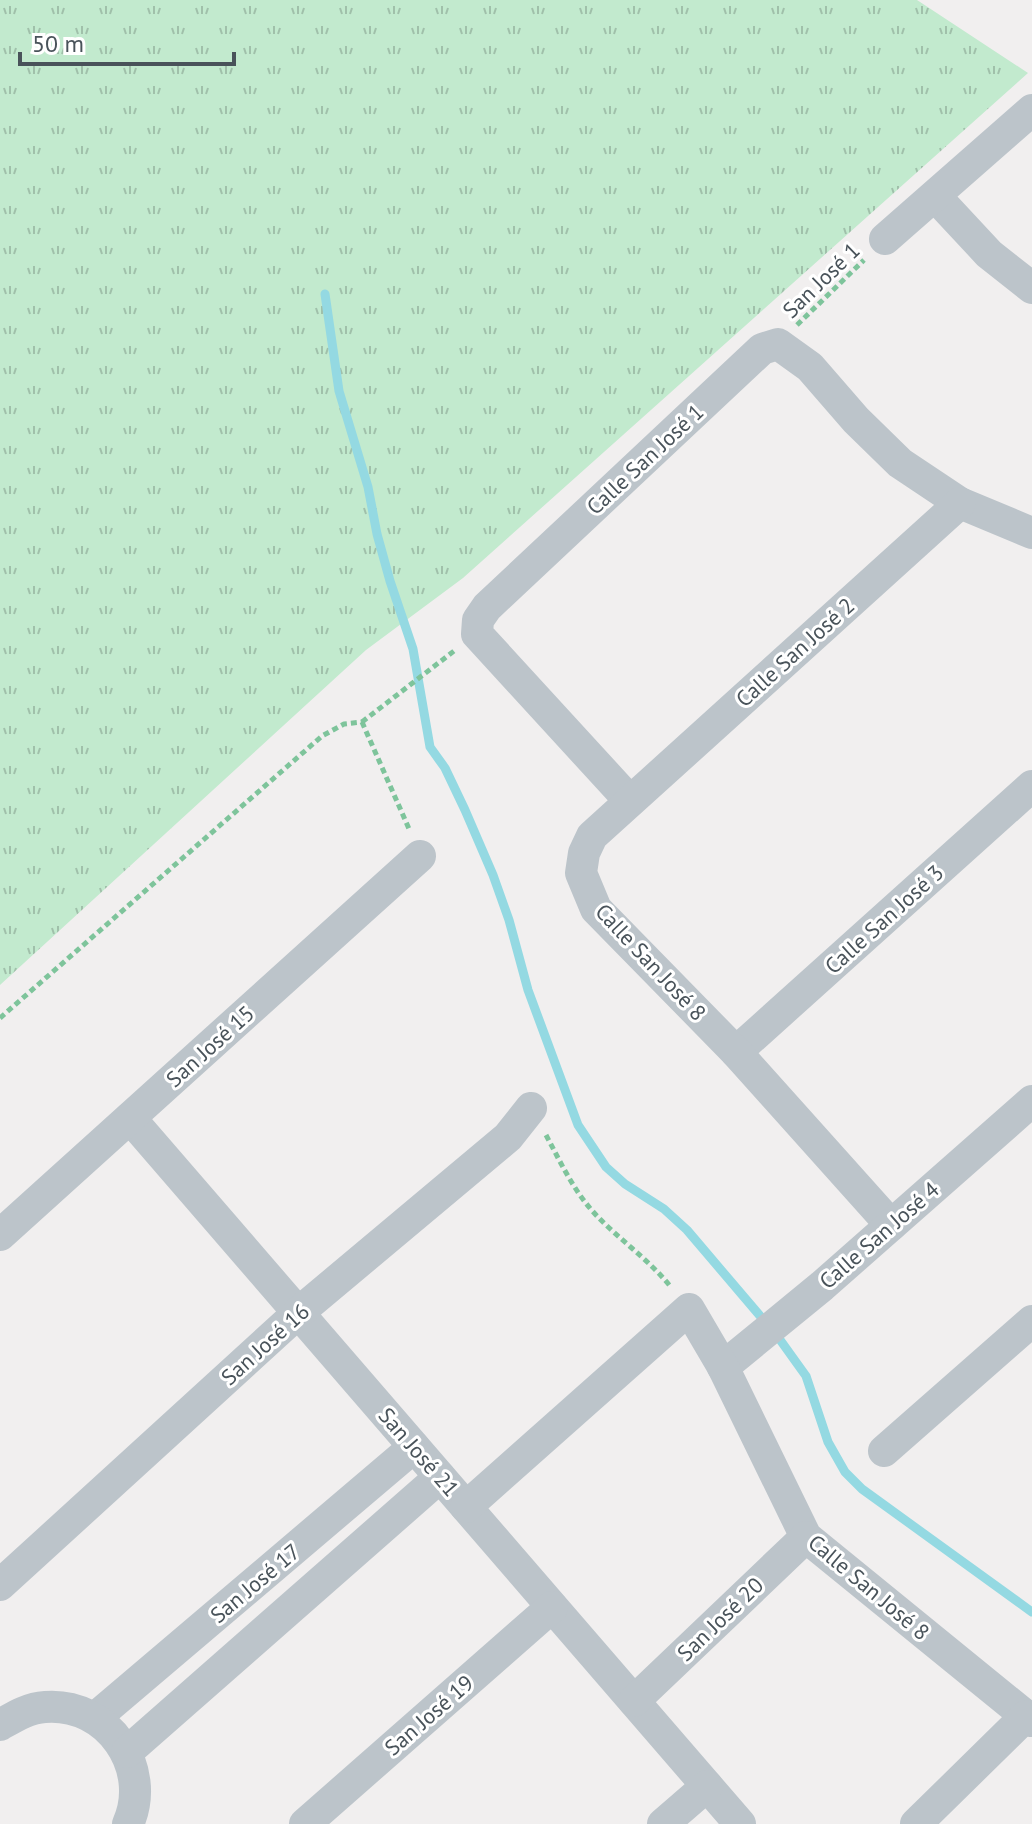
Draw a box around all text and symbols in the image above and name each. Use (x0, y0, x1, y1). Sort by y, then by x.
scale bar (20, 16, 234, 66)
text: 50 m (32, 28, 84, 59)
street label: San José 1 (776, 236, 866, 324)
street label: Calle San José 1 (581, 398, 709, 520)
street label: Calle San José 2 (730, 591, 860, 713)
street label: Calle San José 3 (819, 858, 949, 980)
street label: Calle San José 8 (590, 898, 712, 1026)
street label: San José 15 (160, 999, 260, 1093)
street label: Calle San José 4 (813, 1175, 945, 1295)
street label: San José 16 (215, 1297, 315, 1391)
street label: San José 21 (373, 1402, 465, 1502)
street label: Calle San José 8 (803, 1528, 935, 1646)
street label: San José 17 (204, 1537, 306, 1629)
street label: San José 20 (671, 1571, 769, 1667)
street label: San José 19 (379, 1669, 479, 1761)

